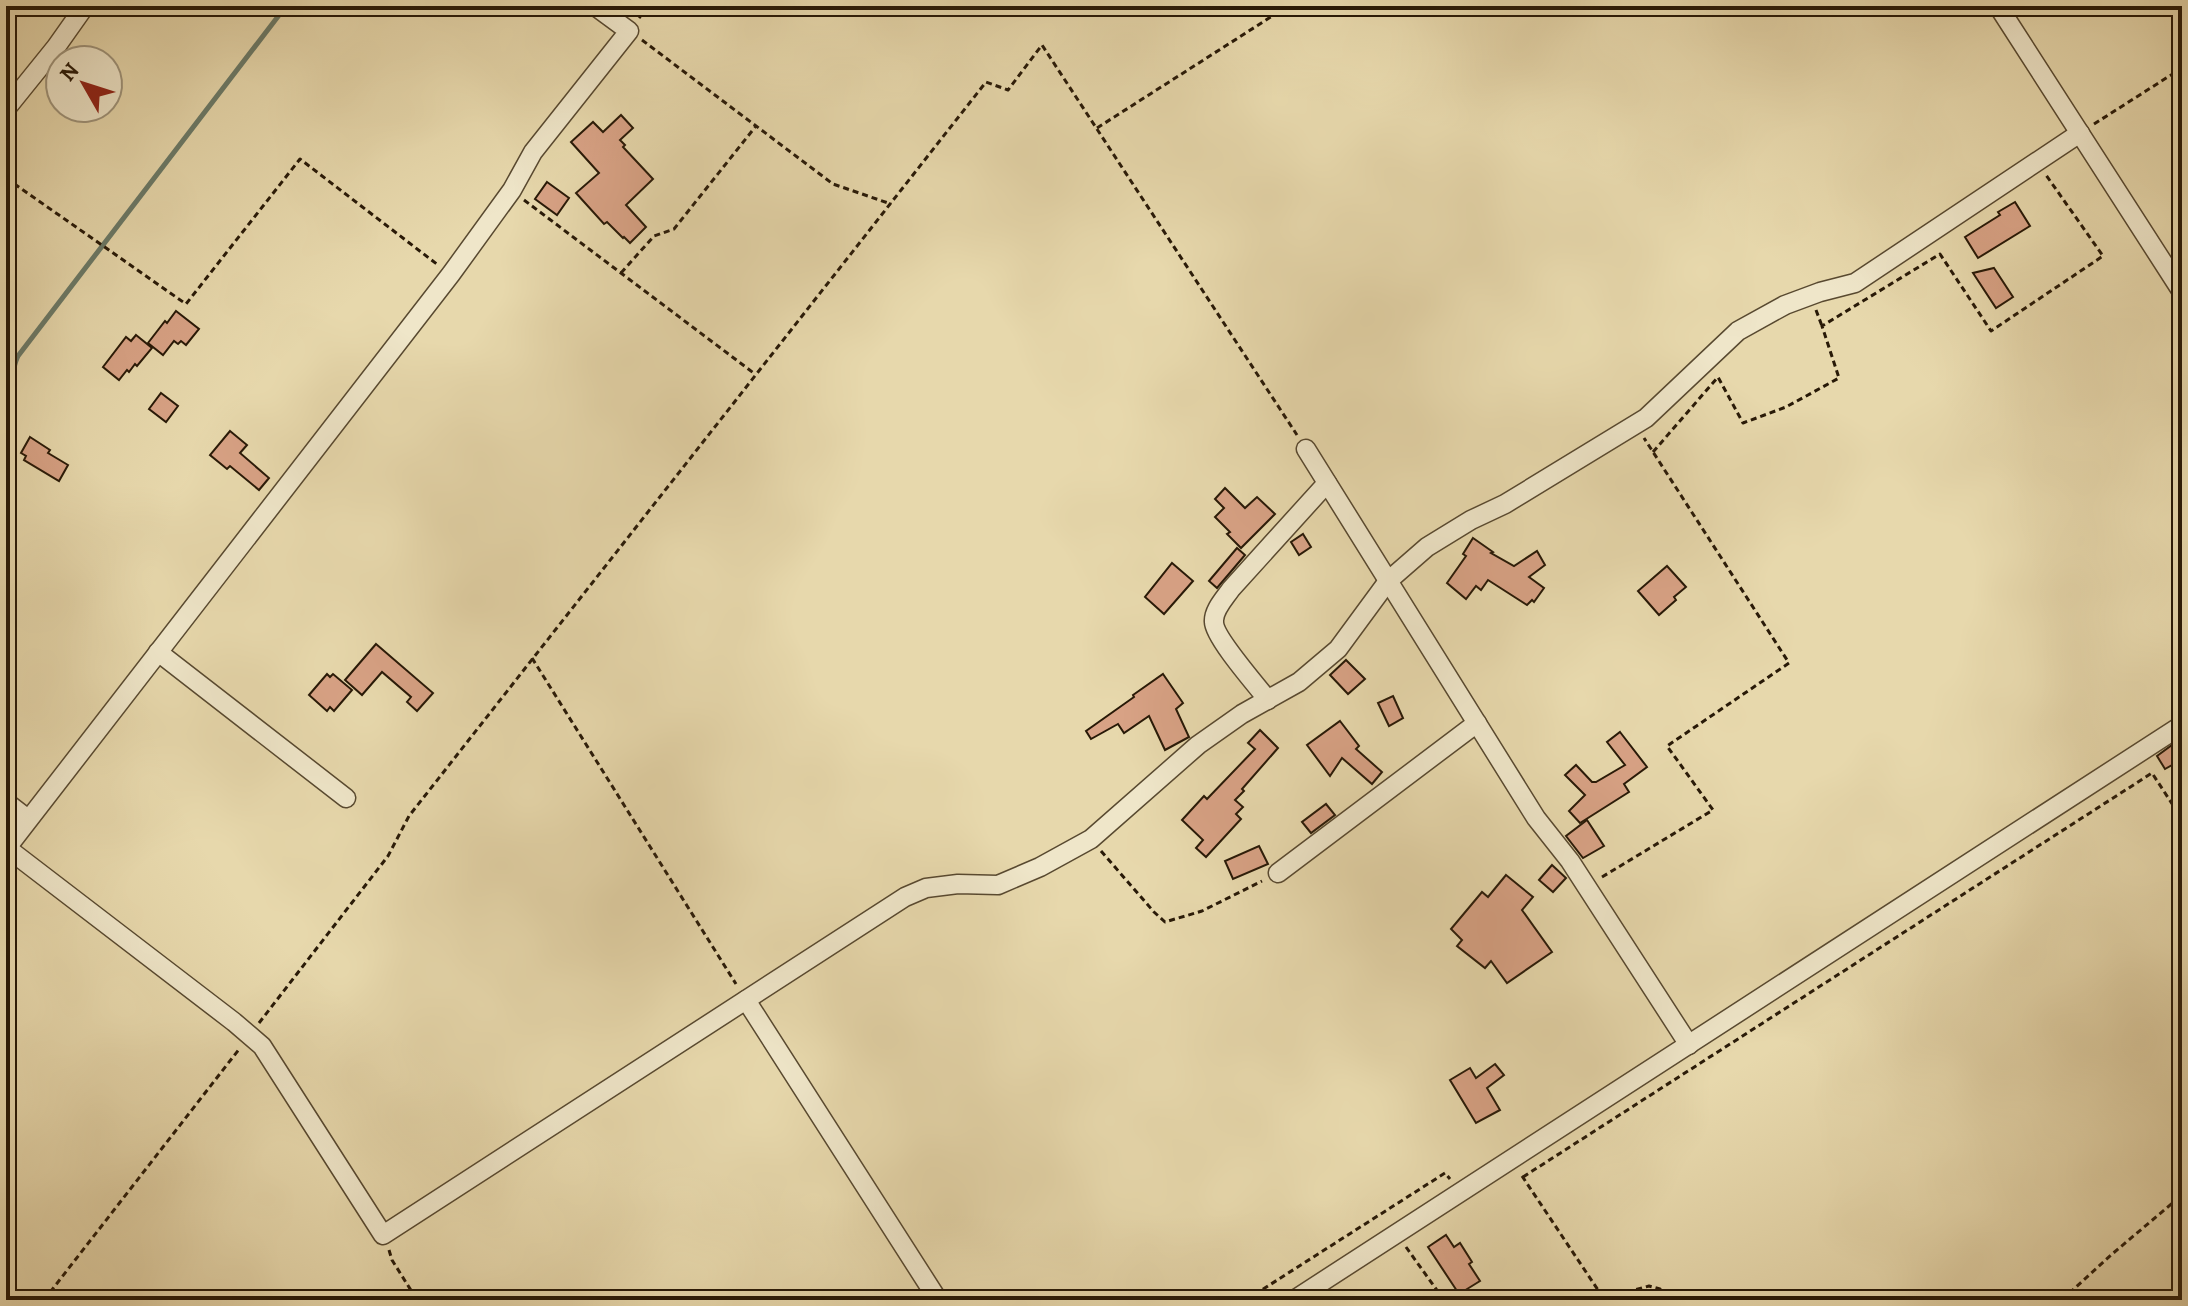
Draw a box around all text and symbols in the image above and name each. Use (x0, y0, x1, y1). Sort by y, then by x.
north arrow (44, 44, 124, 124)
text: N (53, 56, 86, 88)

